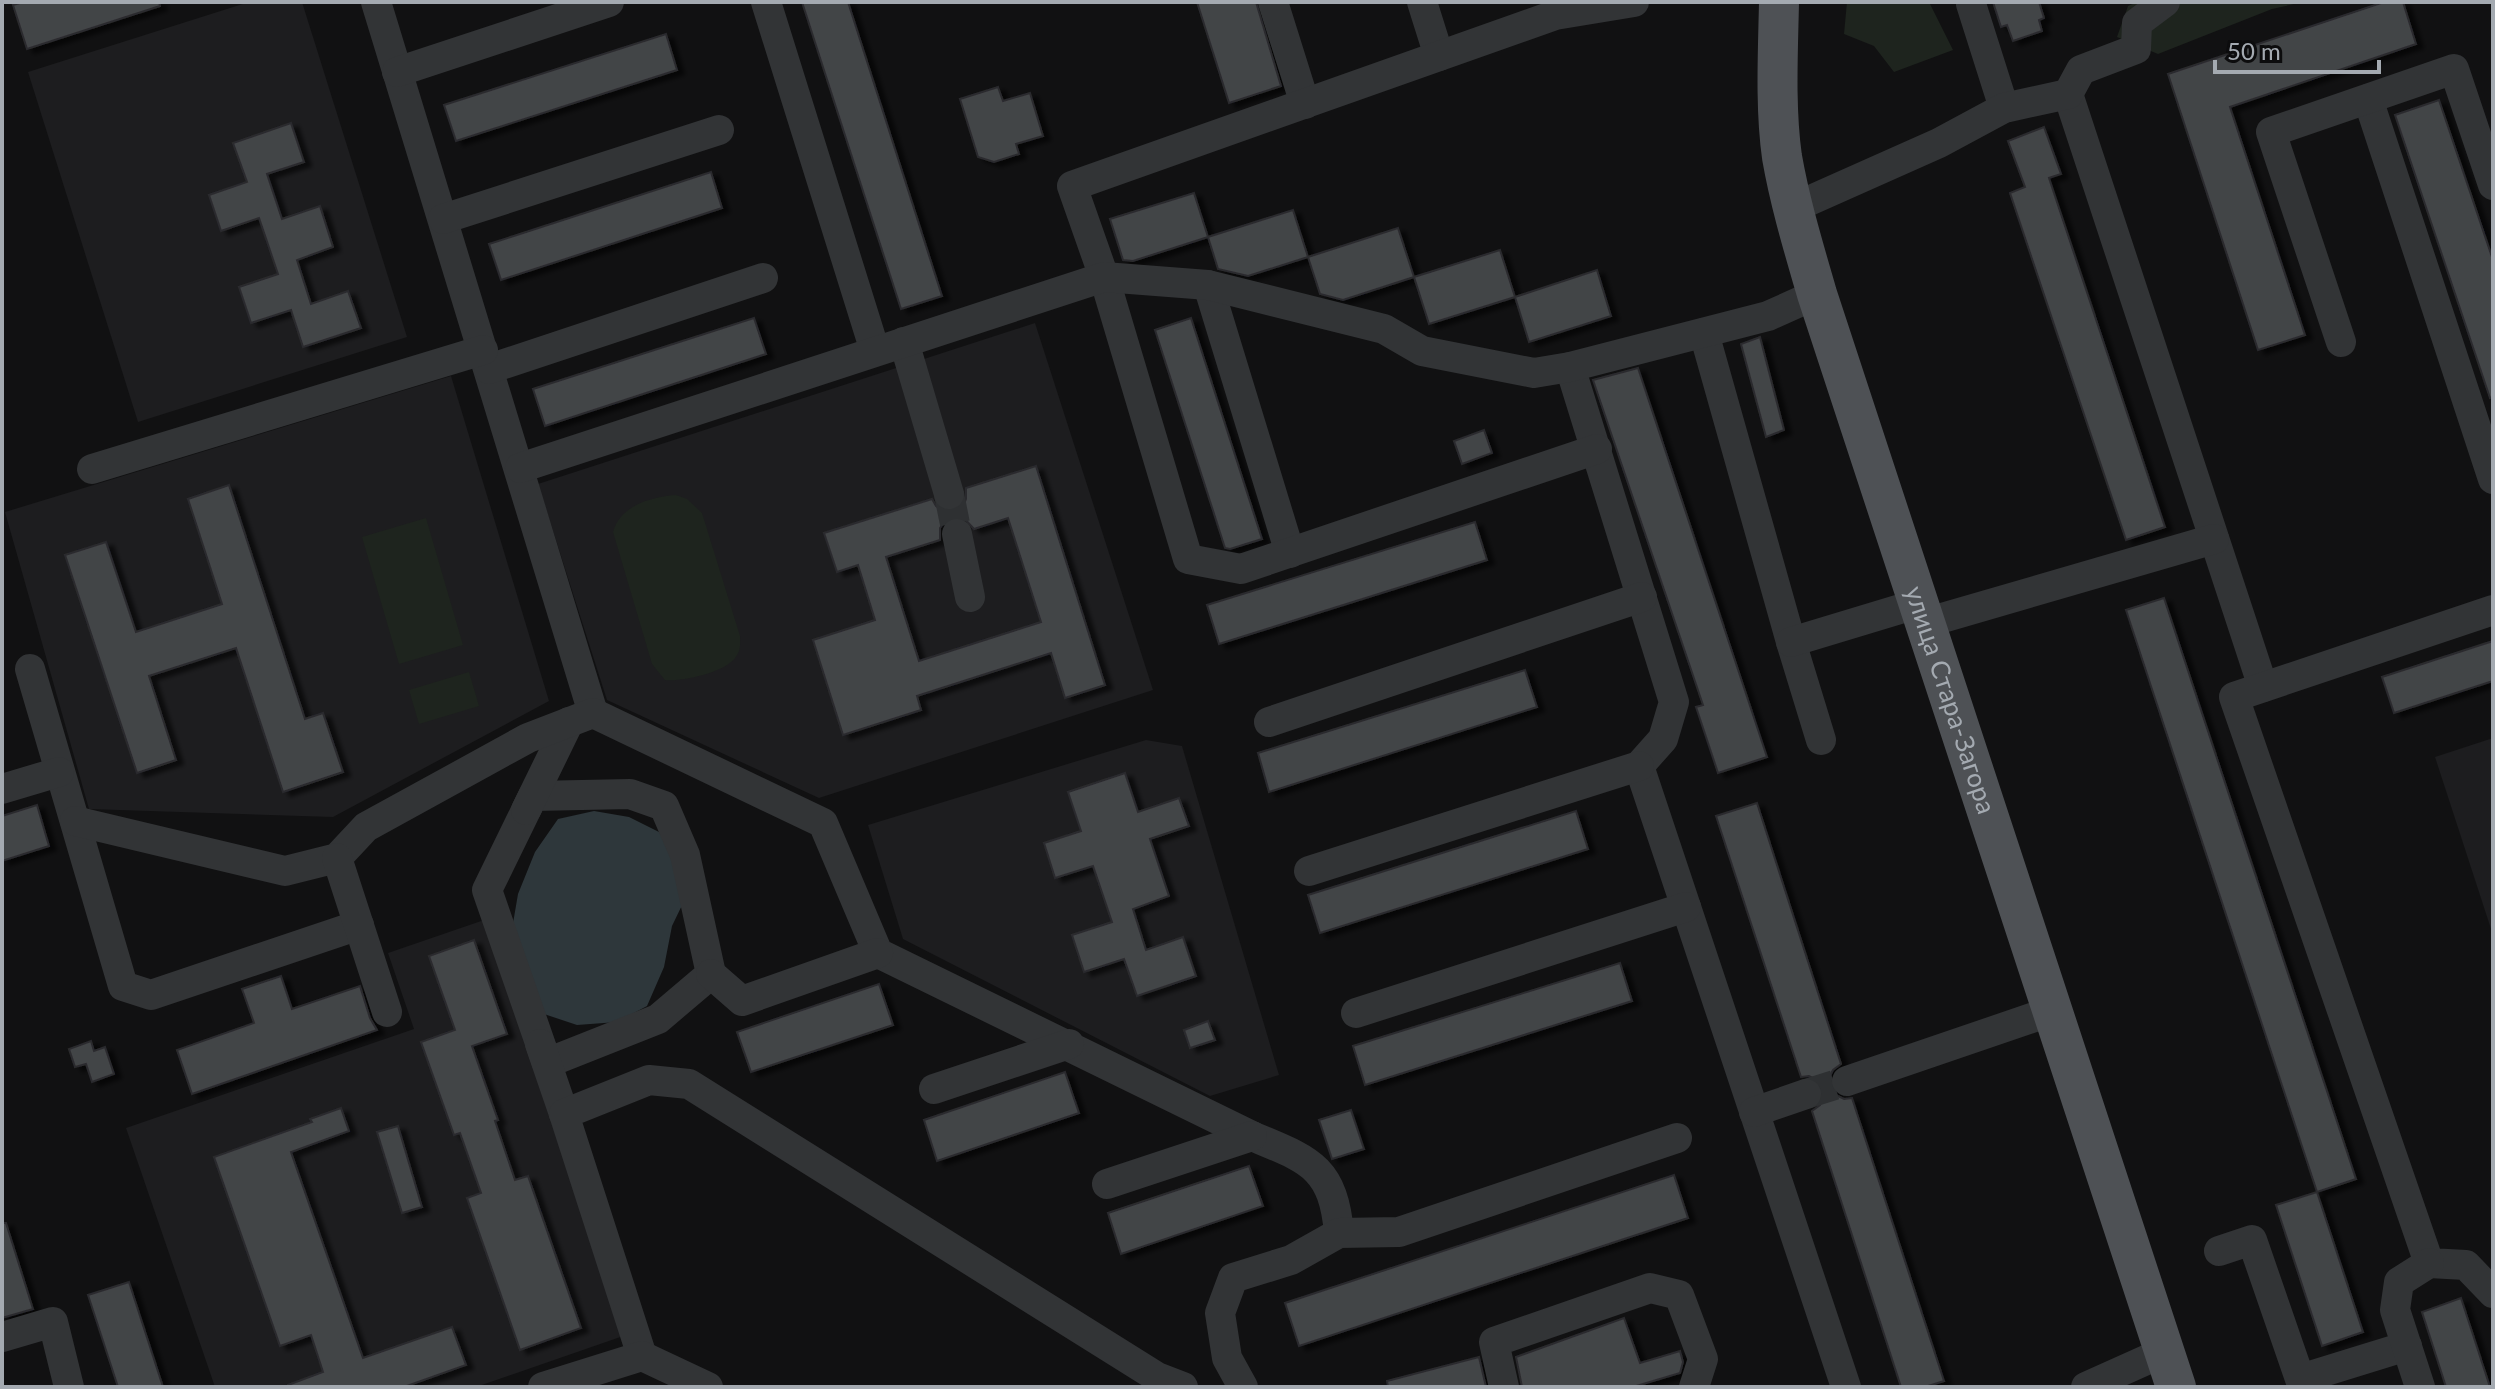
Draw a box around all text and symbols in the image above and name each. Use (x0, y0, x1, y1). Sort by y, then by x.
scale bar (2215, 24, 2379, 74)
text: 50 m (2227, 36, 2281, 65)
street label: улица Стара-Загора (1899, 582, 2004, 818)

